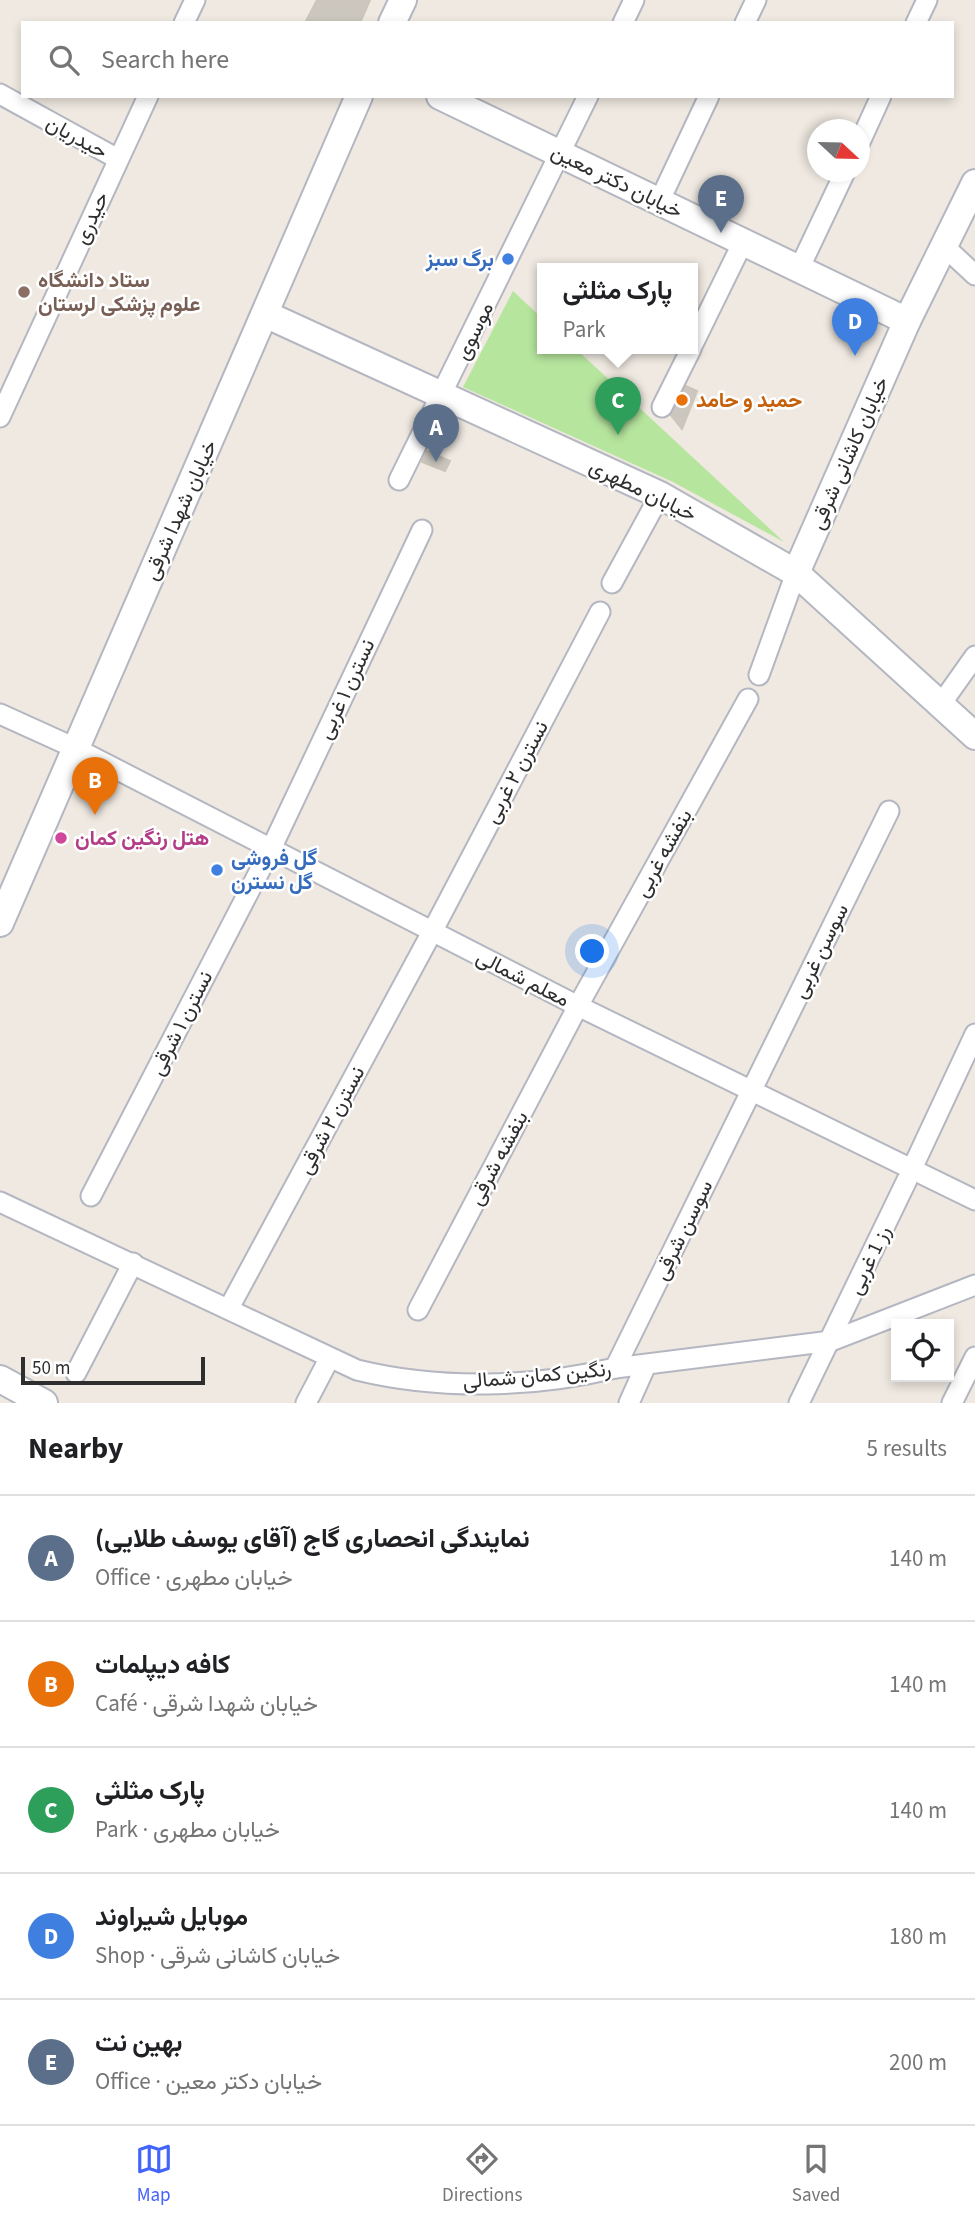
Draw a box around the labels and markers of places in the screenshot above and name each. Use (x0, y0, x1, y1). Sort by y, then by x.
pin: E (698, 175, 744, 233)
place label: برگ سبز (425, 244, 494, 274)
marker: برگ سبز (500, 251, 516, 267)
place label: ستاد دانشگاه علوم پزشکی لرستان (38, 265, 200, 319)
marker: ستاد دانشگاه علوم پزشکی لرستان (16, 284, 32, 300)
pin: D (832, 298, 878, 356)
pin: C (595, 377, 641, 435)
place label: حمید و حامد (696, 385, 802, 415)
marker: حمید و حامد (674, 392, 690, 408)
pin: A (413, 404, 459, 462)
pin: B (72, 757, 118, 815)
place label: هتل رنگین کمان (75, 823, 209, 853)
marker: هتل رنگین کمان (53, 830, 69, 846)
place label: گل فروشی گل نسترن (231, 843, 317, 897)
marker: گل فروشی گل نسترن (209, 862, 225, 878)

